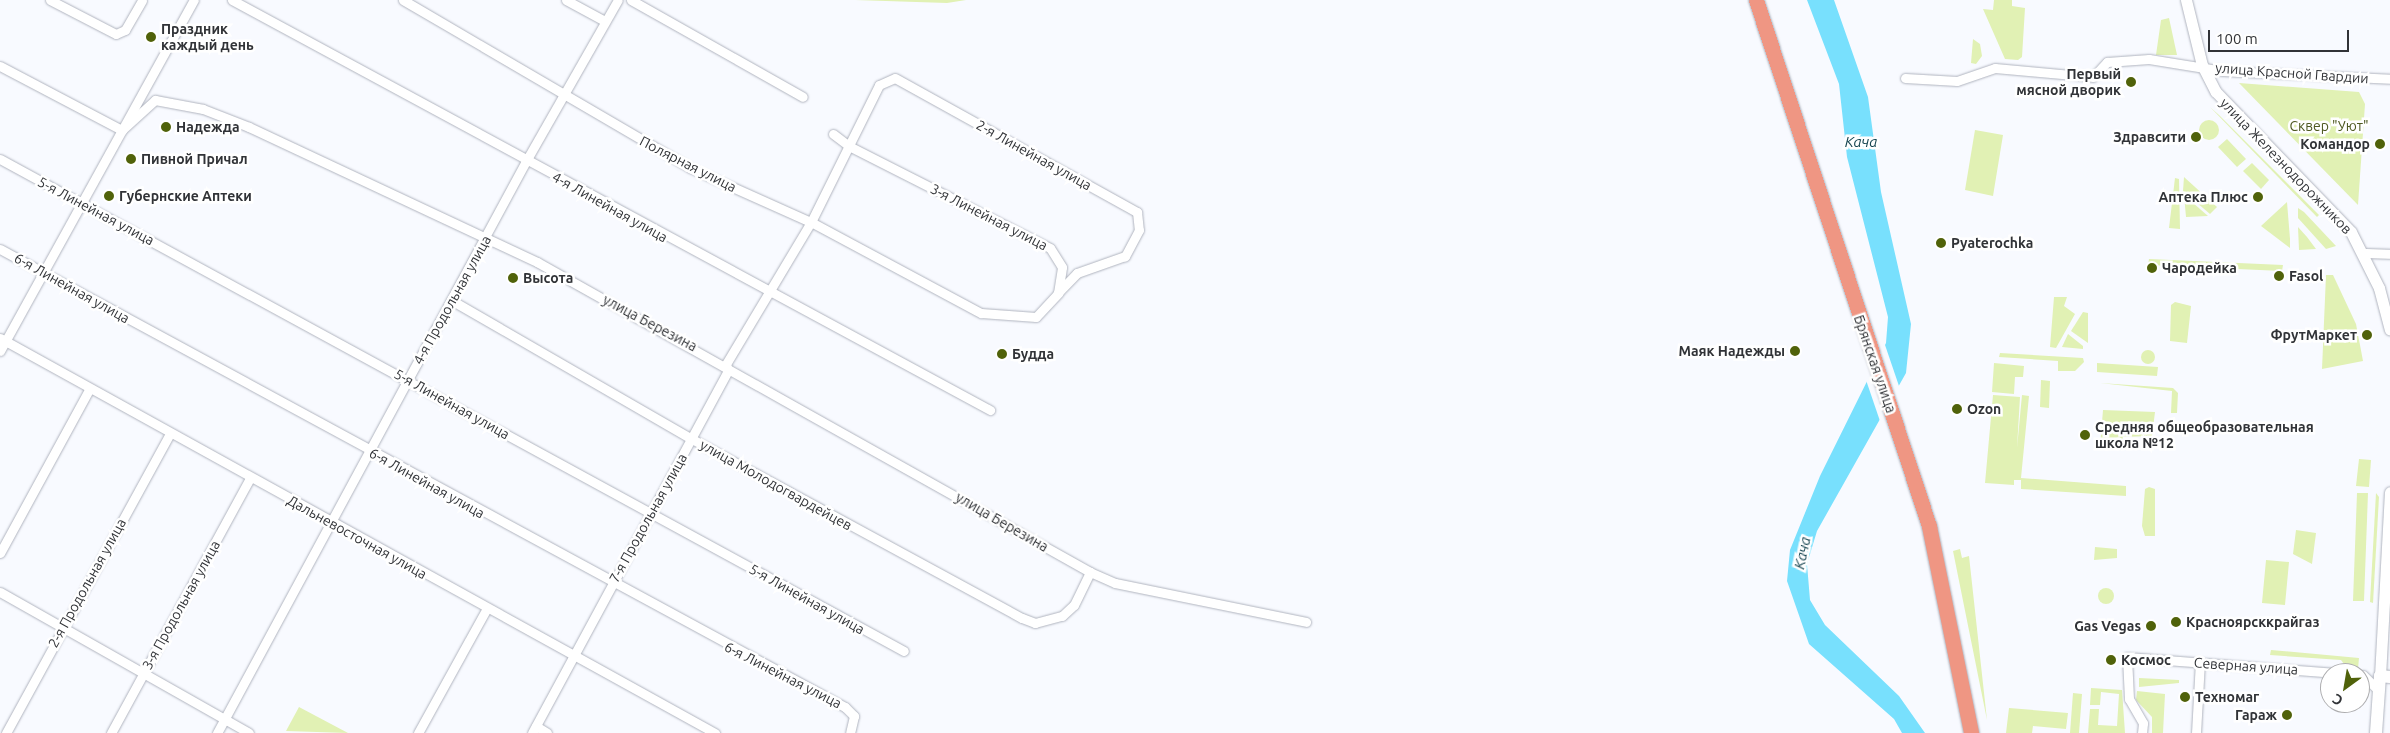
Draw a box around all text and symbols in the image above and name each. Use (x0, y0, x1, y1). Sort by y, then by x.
scale bar (2210, 20, 2351, 52)
place label: Праздник каждый день (161, 21, 254, 54)
text: 100 m (2216, 30, 2258, 47)
marker: Праздник каждый день (145, 31, 157, 43)
street label: улица Красной Гвардии (2215, 59, 2369, 87)
place label: Первый мясной дворик (2016, 66, 2121, 98)
marker: Первый мясной дворик (2125, 76, 2137, 88)
street label: улица Железнодорожников (2217, 95, 2355, 237)
street label: 2-я Линейная улица (973, 116, 1095, 194)
park label: Сквер "Уют" (2289, 118, 2369, 134)
place label: Надежда (176, 119, 240, 135)
marker: Надежда (160, 121, 172, 133)
place label: Здравсити (2113, 129, 2186, 145)
marker: Здравсити (2190, 131, 2202, 143)
street label: Полярная улица (637, 132, 739, 196)
water label: Кача (1845, 133, 1877, 151)
place label: Командор (2300, 136, 2370, 152)
marker: Командор (2374, 138, 2386, 150)
place label: Пивной Причал (141, 151, 248, 167)
marker: Пивной Причал (125, 153, 137, 165)
street label: 4-я Линейная улица (549, 168, 671, 246)
street label: 5-я Линейная улица (35, 173, 157, 249)
street label: 3-я Линейная улица (928, 180, 1050, 254)
place label: Губернские Аптеки (119, 188, 252, 204)
place label: Аптека Плюс (2159, 189, 2248, 205)
marker: Губернские Аптеки (103, 190, 115, 202)
marker: Аптека Плюс (2252, 191, 2264, 203)
street label: 4-я Продольная улица (410, 233, 494, 367)
place label: Pyaterochka (1951, 235, 2033, 251)
marker: Pyaterochka (1935, 237, 1947, 249)
street label: 6-я Линейная улица (11, 249, 133, 327)
place label: Чародейка (2162, 260, 2237, 276)
marker: Чародейка (2146, 262, 2158, 274)
place label: Fasol (2289, 268, 2323, 284)
place label: Высота (523, 270, 573, 286)
marker: Fasol (2273, 270, 2285, 282)
marker: Высота (507, 272, 519, 284)
street label: улица Березина (600, 291, 700, 355)
street label: Брянская улица (1850, 313, 1900, 415)
place label: ФрутМаркет (2270, 327, 2357, 343)
marker: ФрутМаркет (2361, 329, 2373, 341)
place label: Маяк Надежды (1678, 343, 1785, 359)
marker: Маяк Надежды (1789, 345, 1801, 357)
place label: Будда (1012, 346, 1054, 362)
marker: Будда (996, 348, 1008, 360)
street label: 5-я Линейная улица (391, 365, 513, 443)
place label: Ozon (1967, 401, 2001, 417)
marker: Ozon (1951, 403, 1963, 415)
place label: Средняя общеобразовательная школа №12 (2095, 419, 2314, 452)
marker: Средняя общеобразовательная школа №12 (2079, 429, 2091, 441)
street label: улица Молодогвардейцев (697, 436, 855, 534)
street label: 6-я Линейная улица (366, 444, 488, 522)
street label: 7-я Продольная улица (606, 451, 690, 585)
street label: улица Березина (953, 489, 1051, 555)
street label: Дальневосточная улица (284, 492, 430, 582)
street label: 2-я Продольная улица (45, 516, 129, 650)
water label: Кача (1790, 535, 1814, 571)
street label: 3-я Продольная улица (139, 538, 223, 672)
street label: 5-я Линейная улица (746, 560, 868, 638)
place label: Красноярсккрайгаз (2186, 614, 2319, 630)
marker: Красноярсккрайгаз (2170, 616, 2182, 628)
place label: Gas Vegas (2074, 618, 2141, 634)
marker: Gas Vegas (2145, 620, 2157, 632)
street label: 6-я Линейная улица (722, 638, 844, 712)
place label: Космос (2121, 652, 2171, 668)
marker: Космос (2105, 654, 2117, 666)
street label: Северная улица (2193, 654, 2299, 678)
north arrow (2320, 663, 2370, 713)
place label: Техномаг (2195, 689, 2259, 705)
marker: Техномаг (2179, 691, 2191, 703)
text: С (2330, 691, 2346, 709)
place label: Гараж (2235, 707, 2277, 723)
marker: Гараж (2281, 709, 2293, 721)

